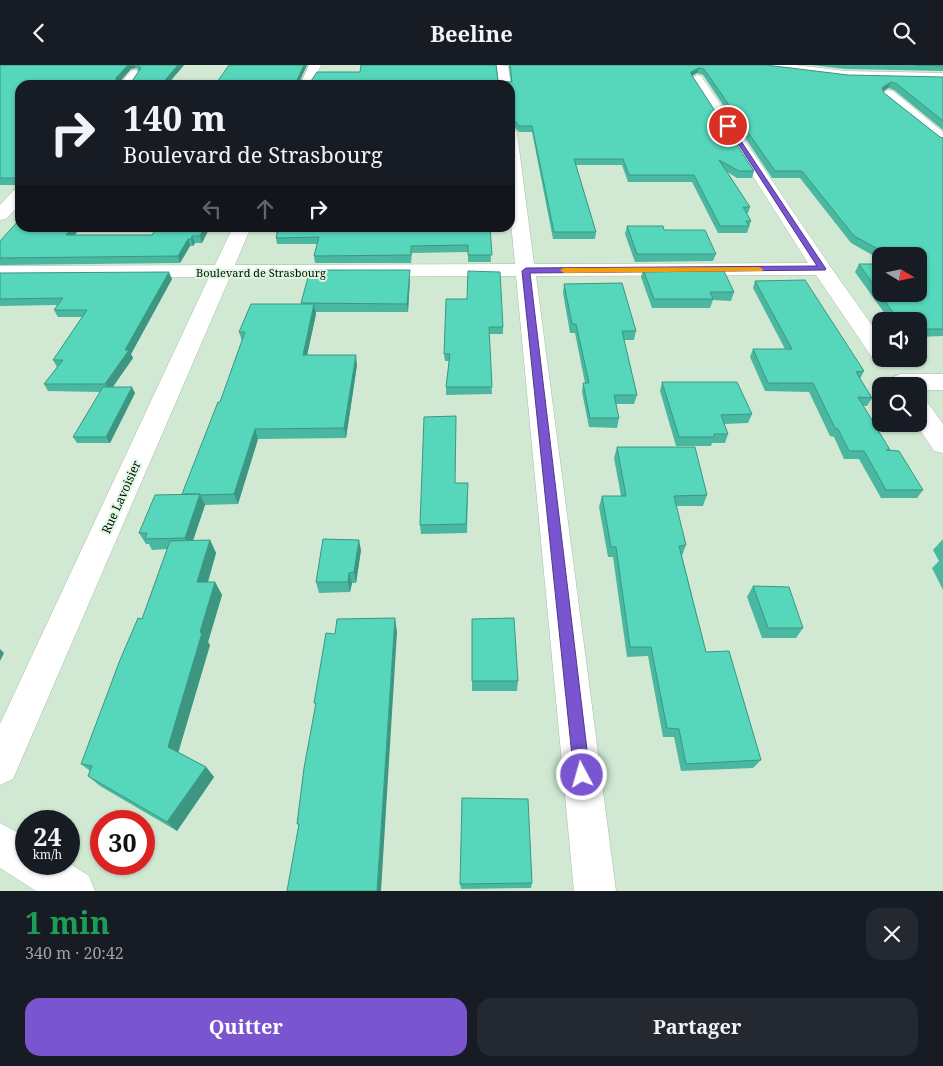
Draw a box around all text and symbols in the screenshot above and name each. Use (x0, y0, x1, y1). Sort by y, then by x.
text: Beeline (430, 18, 513, 48)
icon: back (25, 19, 53, 47)
icon: search (890, 19, 918, 47)
text: 140 m (123, 94, 226, 141)
icon: right (40, 100, 105, 165)
pin (707, 105, 749, 147)
icon: arrive (714, 112, 742, 140)
text: Boulevard de Strasbourg (123, 139, 383, 169)
icon: left (198, 195, 226, 223)
icon: ahead (251, 195, 279, 223)
icon: right (304, 195, 332, 223)
north arrow (872, 247, 928, 303)
map controls (872, 247, 927, 432)
street label: Boulevard de Strasbourg (196, 265, 326, 280)
button: sound (872, 312, 927, 367)
button: search (872, 377, 927, 432)
street label: Rue Lavoisier (97, 457, 145, 536)
position arrow (555, 748, 607, 800)
speed limit sign: 30 (90, 810, 155, 875)
text: 24 (33, 819, 62, 853)
text: km/h (33, 846, 62, 863)
text: 1 min (25, 902, 110, 943)
button: close (866, 908, 918, 960)
text: 340 m · 20:42 (25, 942, 124, 964)
button: Quitter (25, 998, 467, 1056)
button: Partager (477, 998, 918, 1056)

